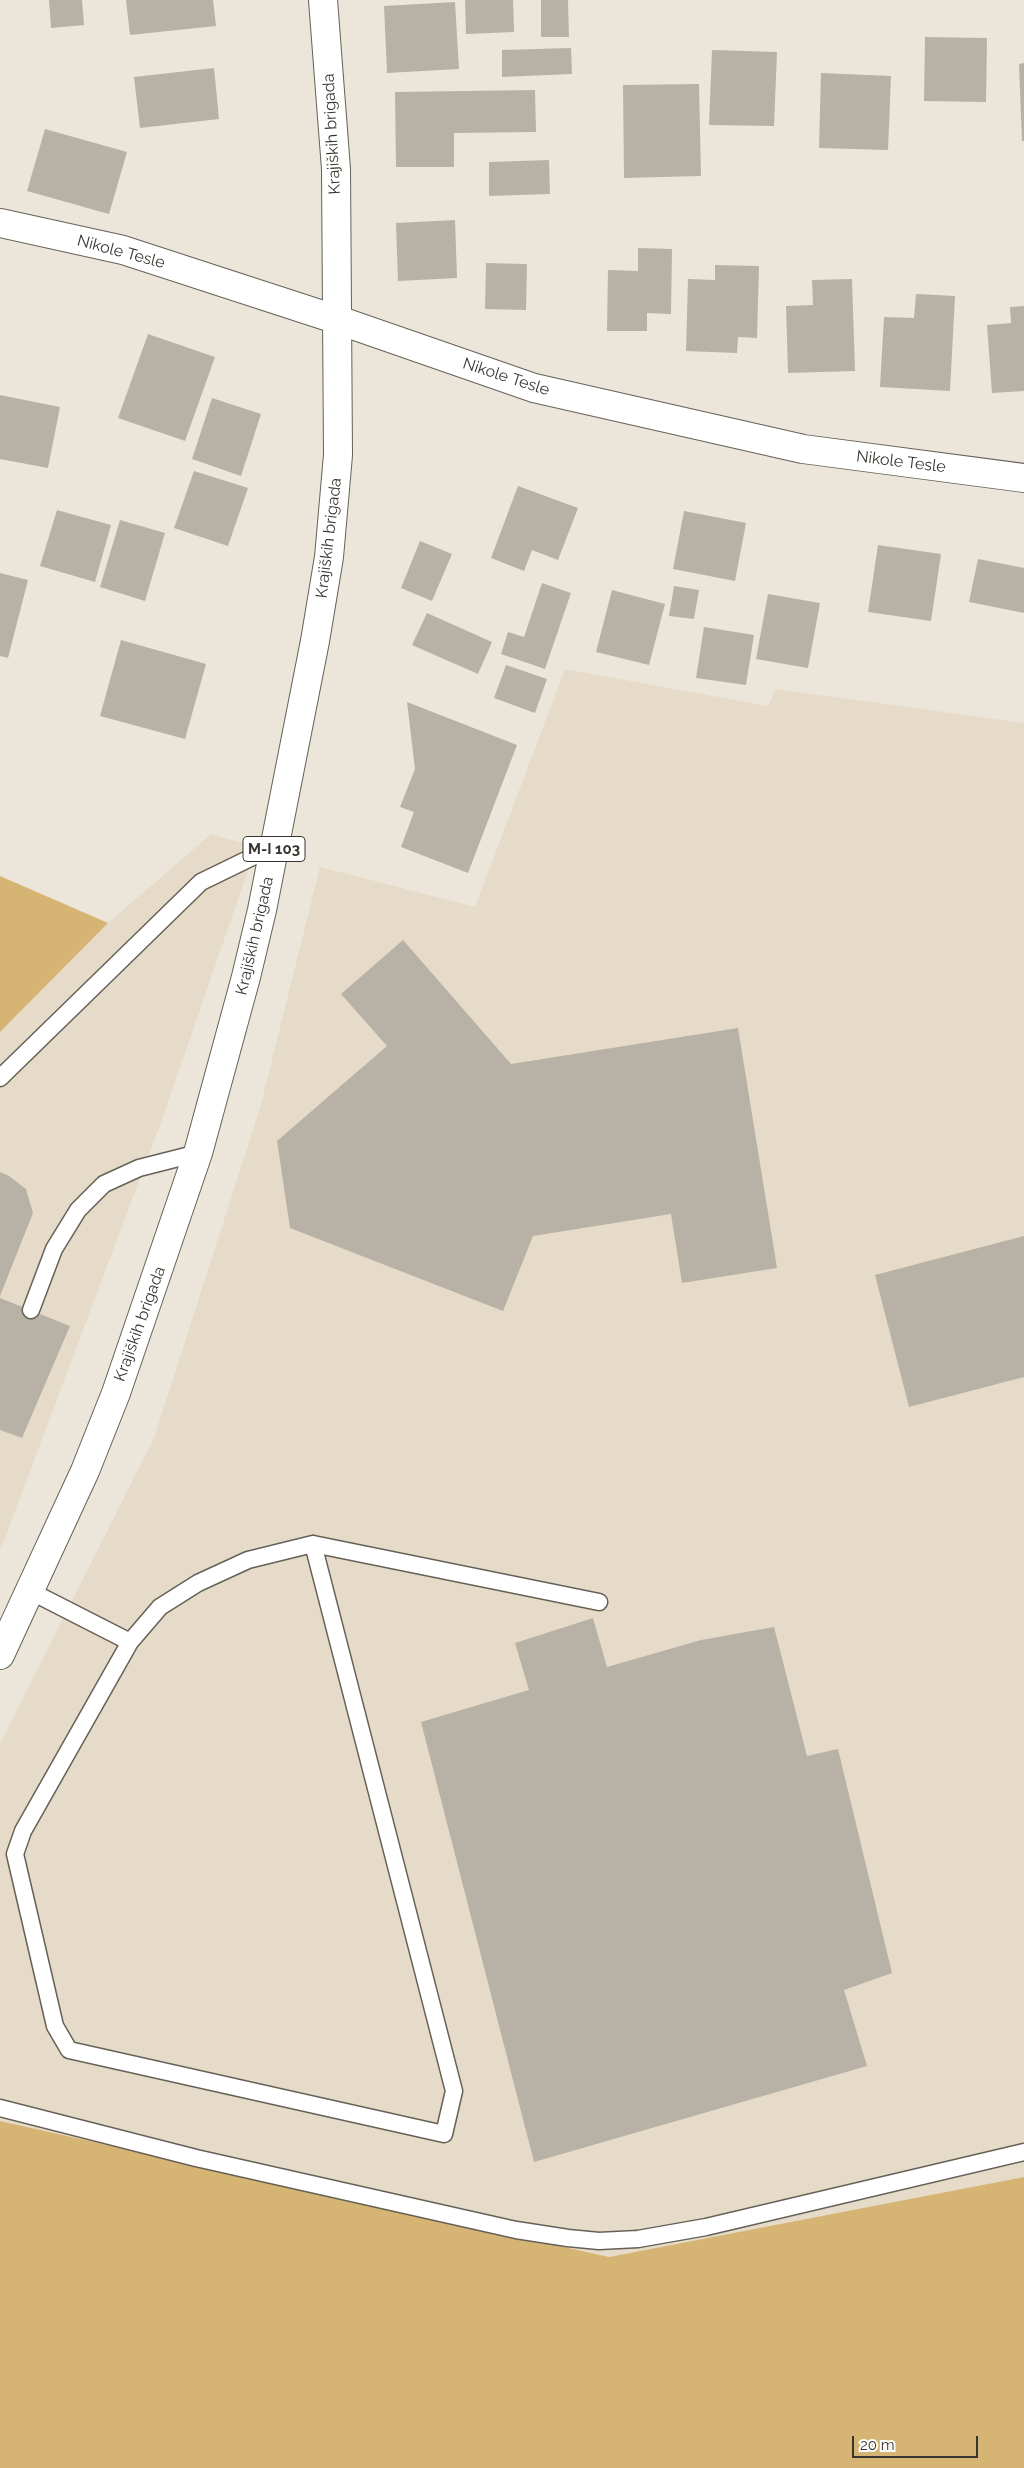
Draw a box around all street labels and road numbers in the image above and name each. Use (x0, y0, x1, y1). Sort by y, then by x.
street label: Krajiških brigada (319, 73, 345, 195)
street label: Nikole Tesle (75, 231, 167, 273)
street label: Nikole Tesle (460, 354, 552, 400)
street label: Nikole Tesle (855, 447, 947, 477)
street label: Krajiških brigada (312, 477, 346, 599)
road number: M-I 103 (243, 836, 305, 862)
street label: Krajiških brigada (232, 875, 278, 997)
street label: Krajiških brigada (110, 1264, 170, 1384)

